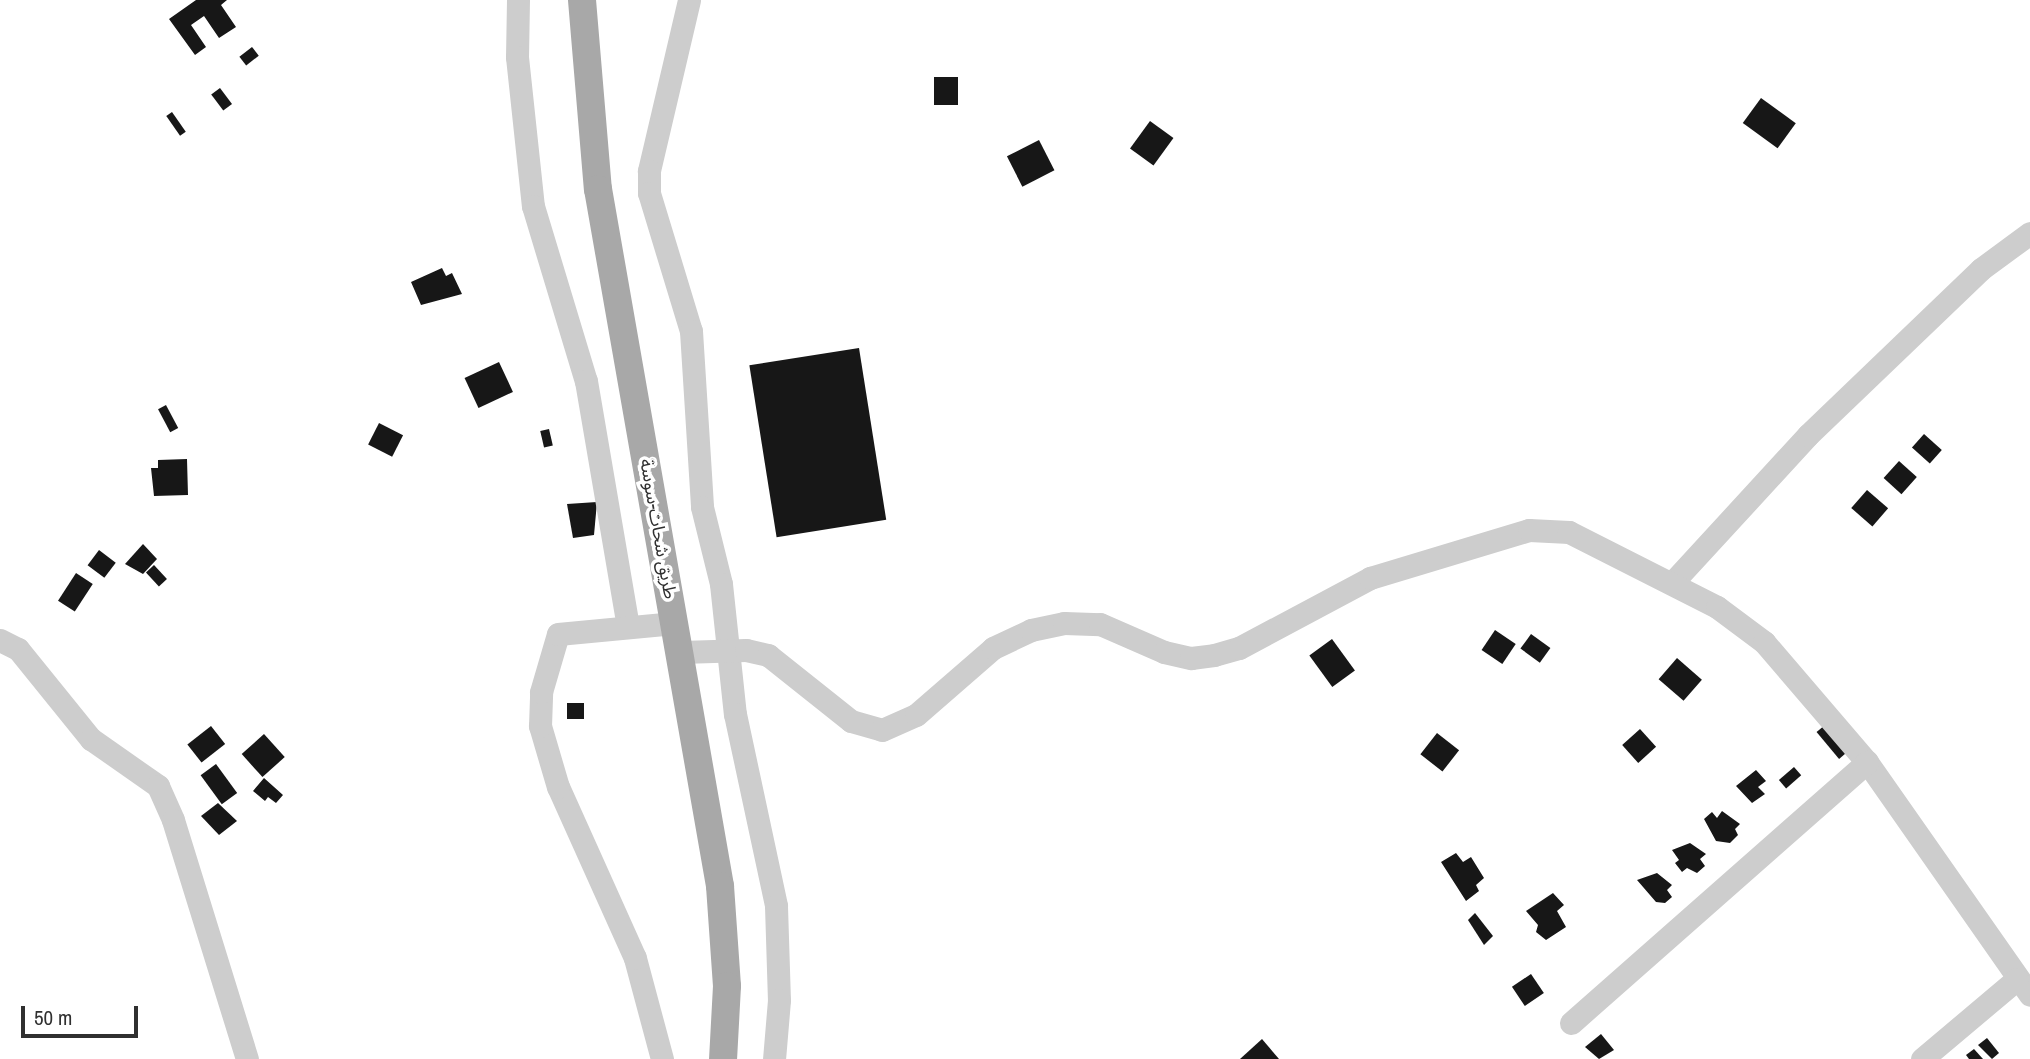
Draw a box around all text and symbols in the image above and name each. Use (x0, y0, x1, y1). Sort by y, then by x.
street label: طريق شحات-سوسة (635, 457, 681, 601)
scale bar (24, 992, 142, 1036)
text: 50 m (34, 1003, 72, 1032)

